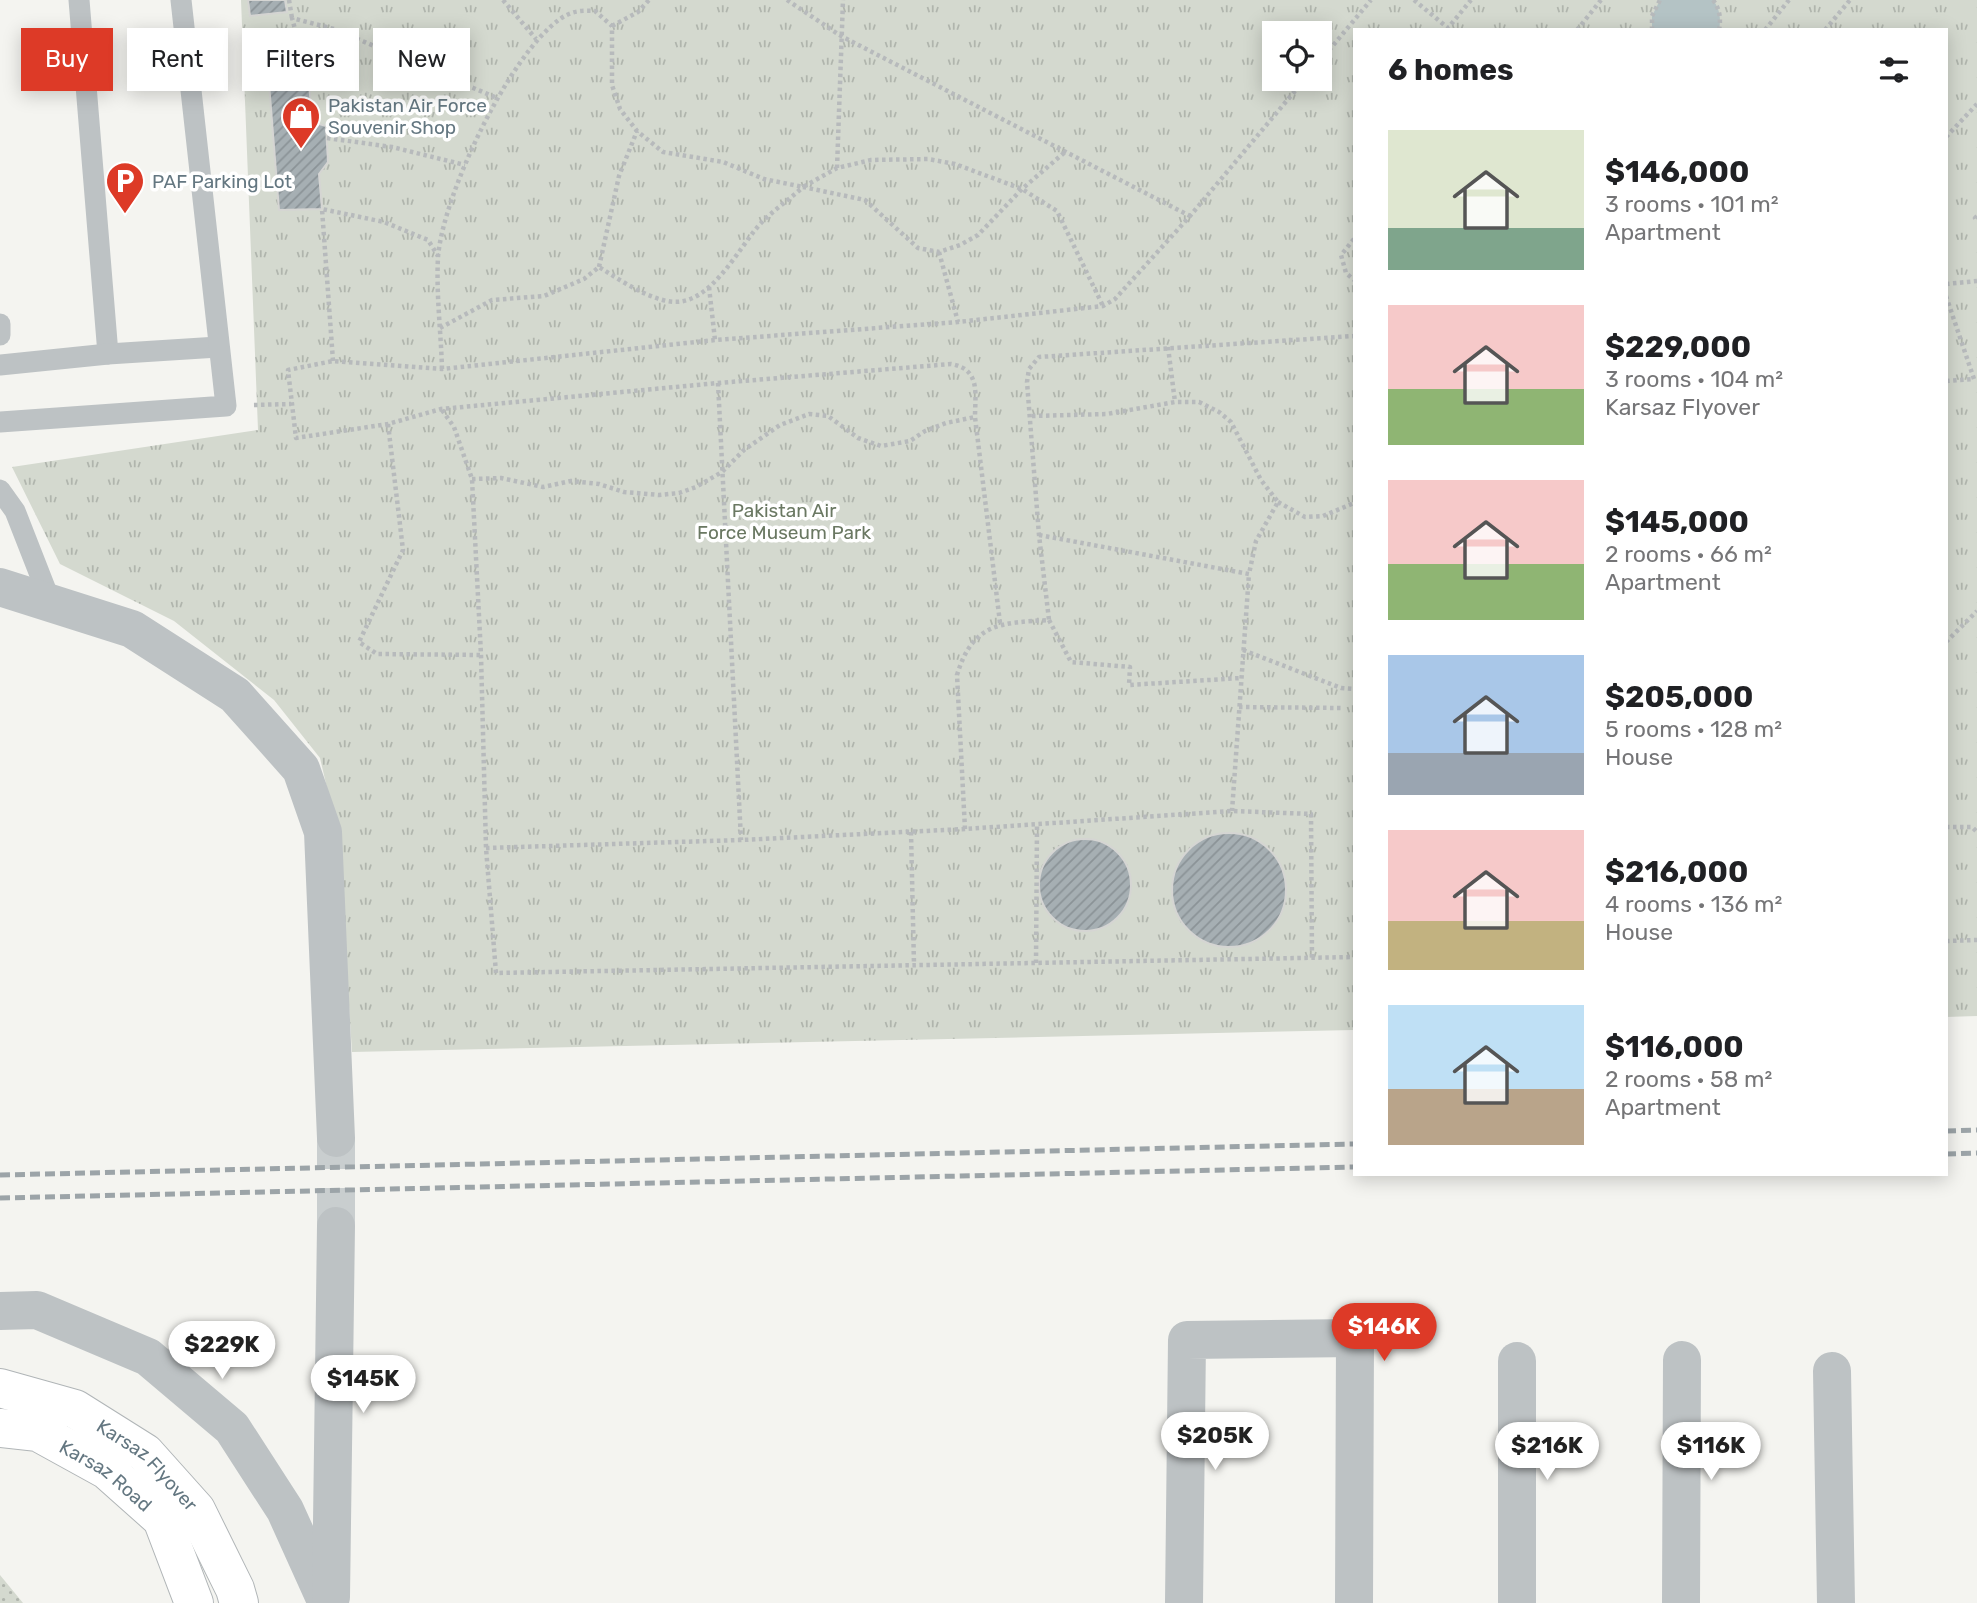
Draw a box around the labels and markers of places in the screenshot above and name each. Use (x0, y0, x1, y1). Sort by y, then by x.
place label: Pakistan Air Force Souvenir Shop (328, 94, 487, 139)
shop icon: Pakistan Air Force Souvenir Shop (280, 95, 322, 150)
parking icon: PAF Parking Lot (104, 160, 146, 215)
place label: PAF Parking Lot (152, 170, 293, 193)
pin: $146K (1335, 1304, 1433, 1363)
pin: $229K (173, 1322, 271, 1381)
pin: $145K (314, 1356, 412, 1415)
pin: $205K (1166, 1412, 1264, 1472)
pin: $216K (1498, 1422, 1596, 1482)
pin: $116K (1662, 1422, 1760, 1482)

